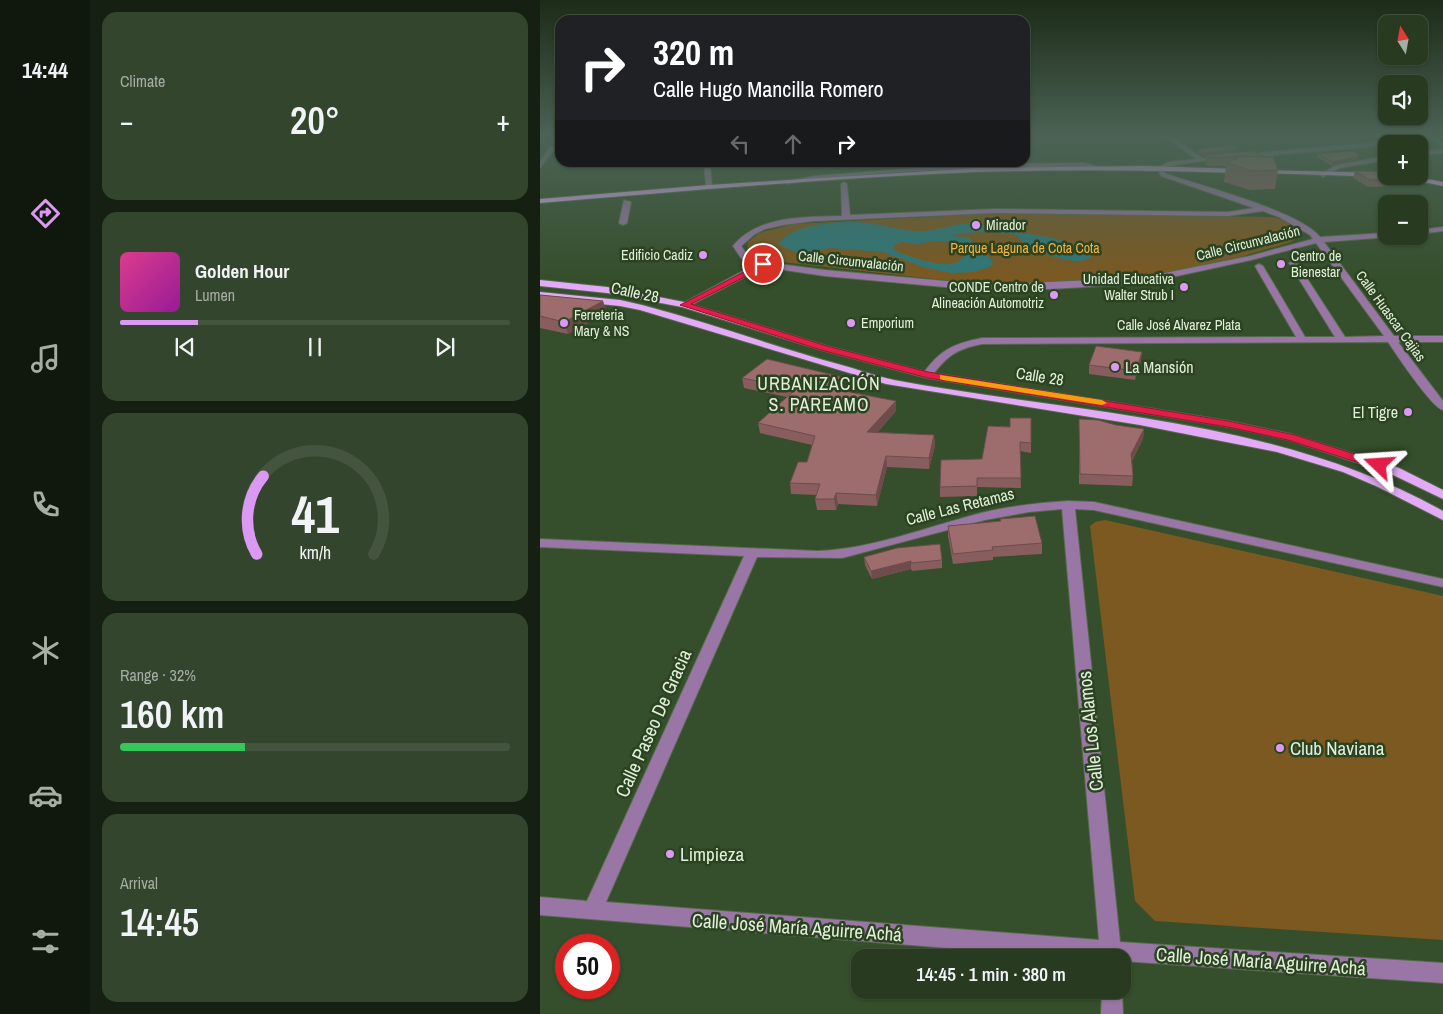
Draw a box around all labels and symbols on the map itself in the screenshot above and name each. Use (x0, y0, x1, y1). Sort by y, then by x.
north arrow (1378, 15, 1428, 65)
place label: Mirador (986, 216, 1026, 234)
marker: Mirador (970, 219, 982, 231)
street label: Calle Circunvalación (1194, 221, 1302, 265)
park label: Parque Laguna de Cota Cota (950, 239, 1100, 257)
pin (742, 243, 784, 285)
place label: Edificio Cadiz (621, 246, 693, 264)
street label: Calle Circunvalación (797, 247, 905, 275)
place label: Centro de Bienestar (1291, 247, 1341, 281)
marker: Edificio Cadiz (697, 249, 709, 261)
marker: Centro de Bienestar (1275, 258, 1287, 270)
street label: Calle Huascar Cajias (1352, 267, 1430, 365)
place label: Unidad Educativa Walter Strub I (1083, 270, 1175, 304)
street label: Calle 28 (609, 276, 661, 308)
place label: CONDE Centro de Alineación Automotriz (931, 278, 1044, 312)
marker: Unidad Educativa Walter Strub I (1178, 281, 1190, 293)
marker: CONDE Centro de Alineación Automotriz (1048, 289, 1060, 301)
place label: Ferreteria Mary & NS (574, 306, 630, 340)
place label: Emporium (861, 314, 914, 332)
street label: Calle José Alvarez Plata (1117, 316, 1242, 334)
marker: Ferreteria Mary & NS (558, 317, 570, 329)
marker: Emporium (845, 317, 857, 329)
place label: La Mansión (1125, 356, 1194, 378)
street label: Calle 28 (1015, 361, 1065, 391)
marker: La Mansión (1109, 361, 1121, 373)
district label: URBANIZACIÓN S. PAREAMO (757, 371, 881, 417)
place label: El Tigre (1353, 401, 1398, 423)
marker: El Tigre (1402, 406, 1414, 418)
position arrow (1352, 438, 1404, 490)
street label: Calle Las Retamas (904, 482, 1016, 530)
street label: Calle Paseo De Gracia (609, 645, 697, 801)
street label: Calle Los Alamos (1071, 670, 1109, 792)
place label: Club Naviana (1290, 735, 1385, 761)
marker: Club Naviana (1274, 742, 1286, 754)
place label: Limpieza (680, 841, 744, 867)
marker: Limpieza (664, 848, 676, 860)
street label: Calle José María Aguirre Achá (691, 907, 903, 947)
speed limit sign: 50 (555, 934, 620, 999)
street label: Calle José María Aguirre Achá (1155, 941, 1367, 981)

